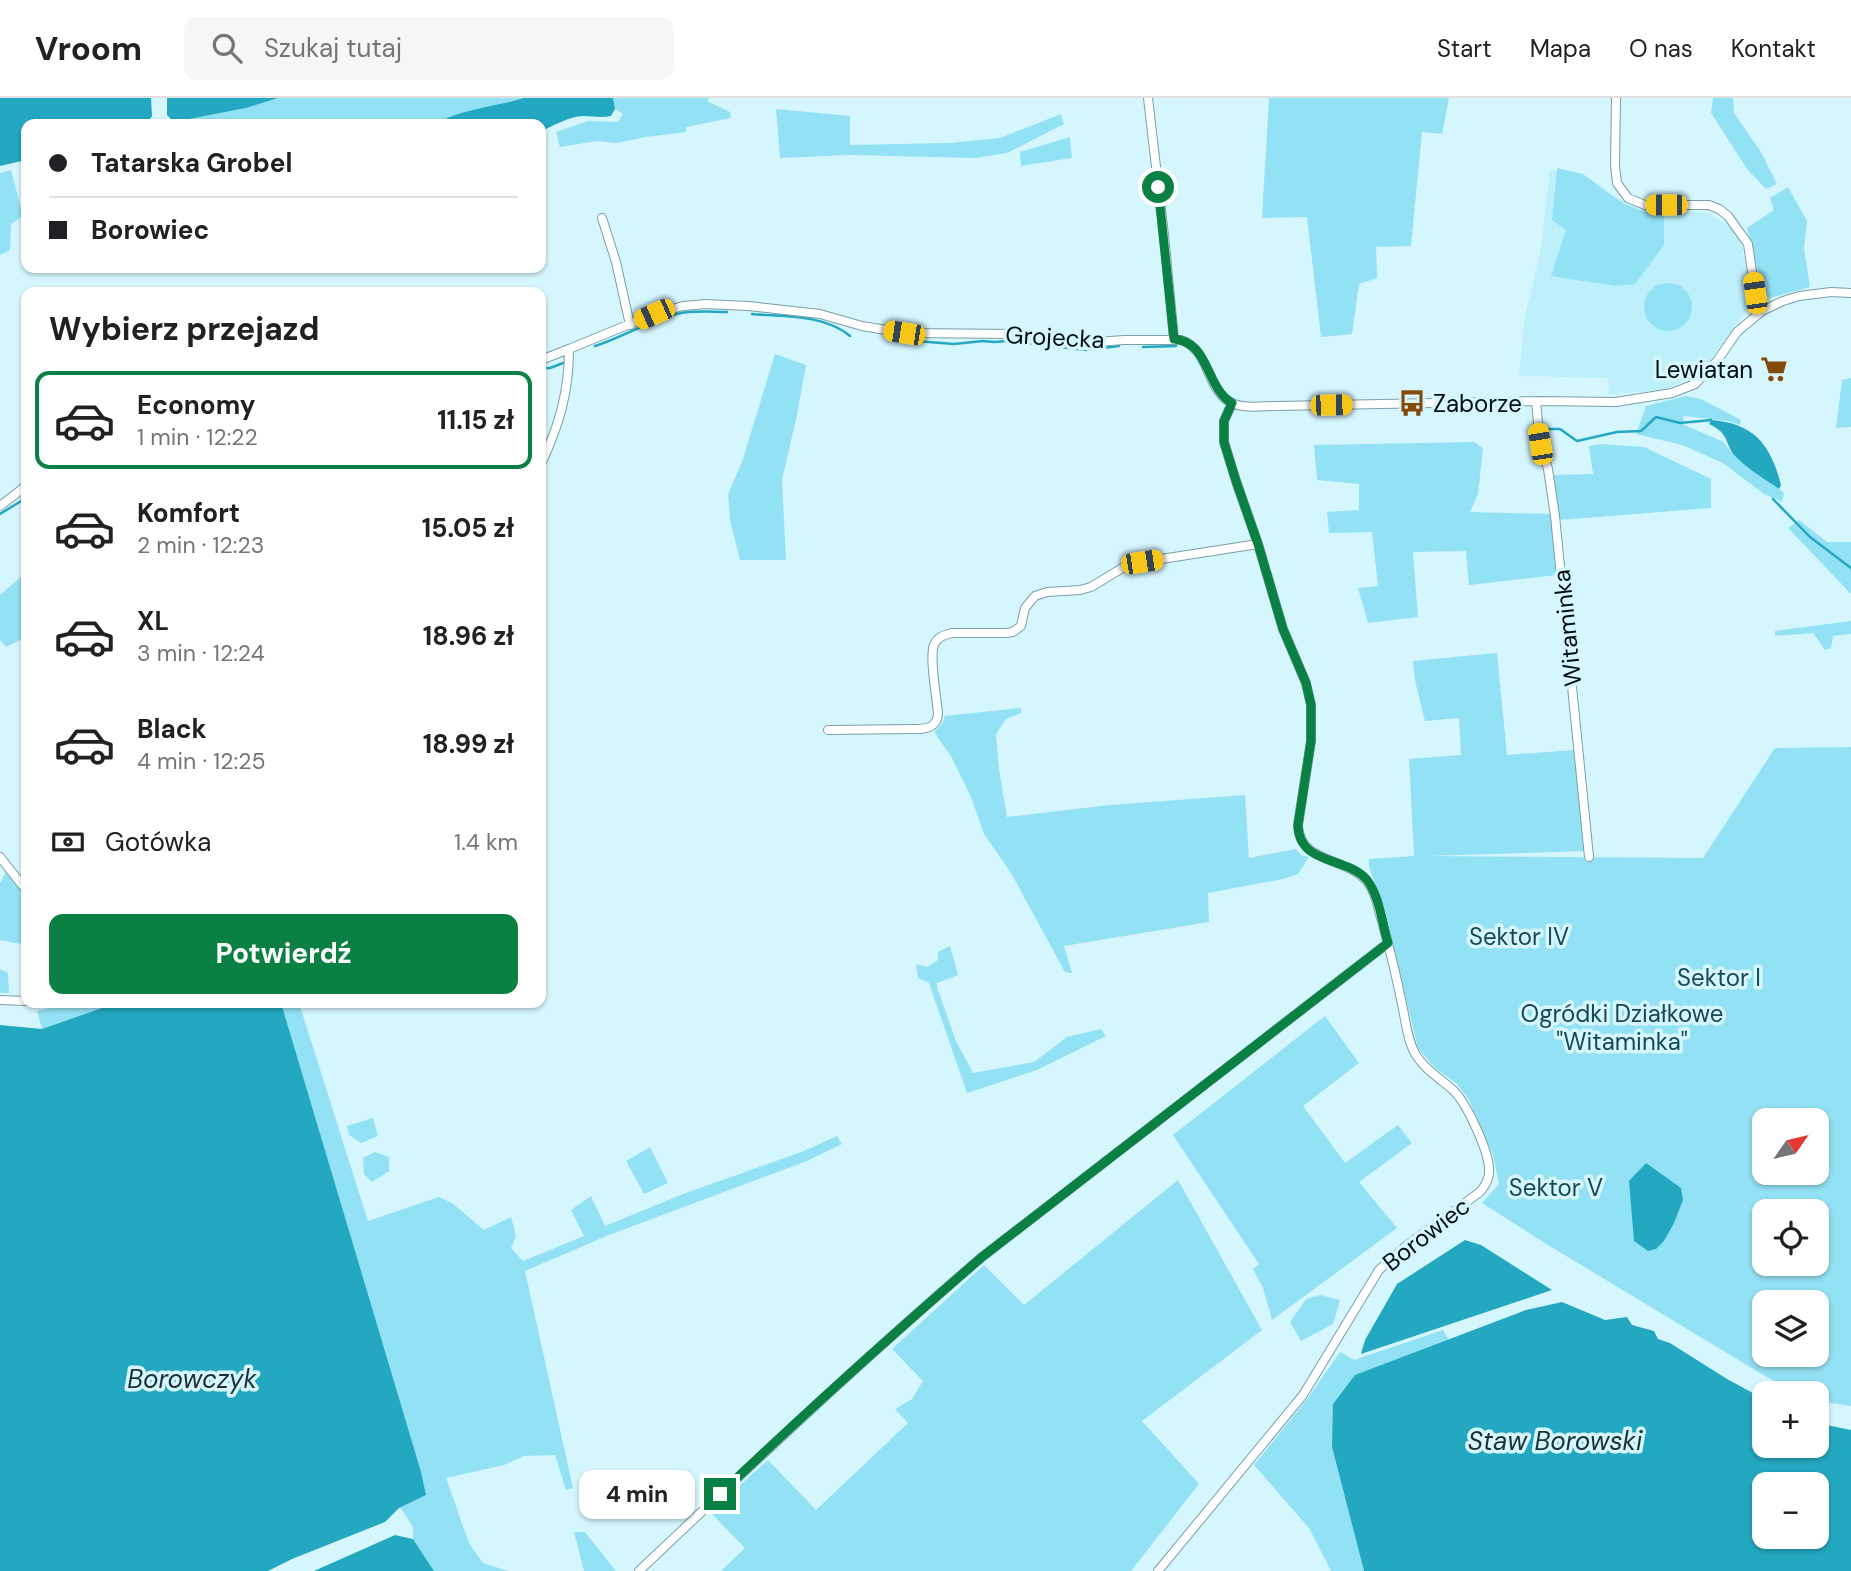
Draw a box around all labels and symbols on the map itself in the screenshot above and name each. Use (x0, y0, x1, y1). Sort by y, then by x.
route start (1142, 171, 1174, 203)
car (1646, 195, 1688, 216)
car (1742, 271, 1769, 315)
car (631, 296, 678, 332)
car (882, 319, 927, 347)
street label: Grojecka (1005, 319, 1105, 355)
place label: Lewiatan (1655, 354, 1753, 385)
supermarket icon: Lewiatan (1759, 354, 1789, 384)
bus stop icon: Zaborze (1397, 388, 1427, 418)
place label: Zaborze (1433, 388, 1522, 419)
car (1310, 394, 1353, 416)
car (1527, 422, 1554, 466)
car (1120, 548, 1165, 576)
street label: Witaminka (1545, 568, 1589, 688)
park label: Sektor IV (1469, 921, 1569, 952)
park label: Sektor I (1677, 962, 1761, 993)
park label: Ogródki Działkowe "Witaminka" (1521, 998, 1723, 1057)
north arrow (1752, 1108, 1829, 1185)
park label: Sektor V (1509, 1172, 1603, 1203)
street label: Borowiec (1376, 1190, 1476, 1278)
water label: Borowczyk (127, 1362, 257, 1396)
water label: Staw Borowski (1468, 1424, 1643, 1458)
callout: 4 min (580, 1470, 696, 1518)
route end (704, 1478, 736, 1510)

